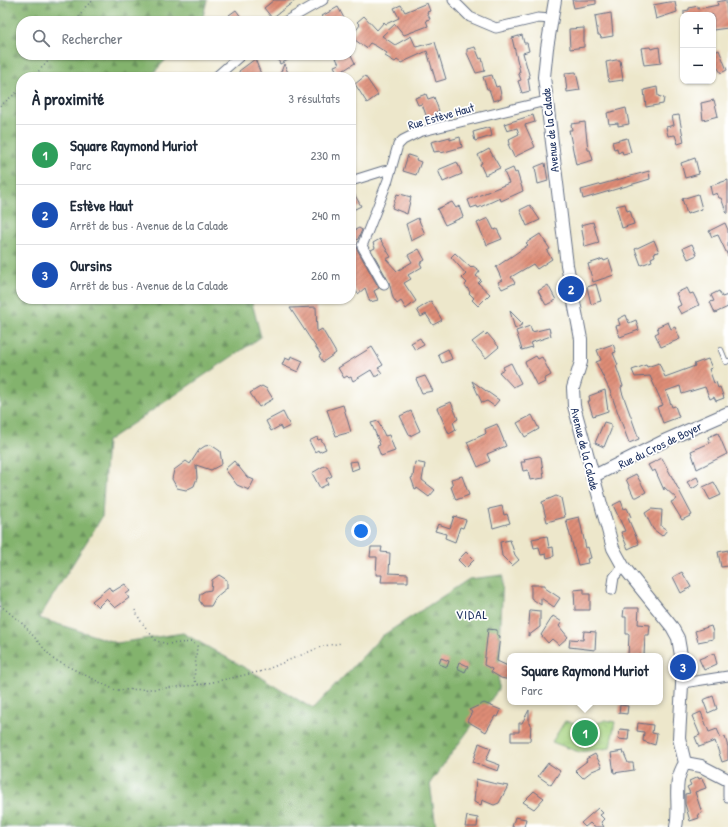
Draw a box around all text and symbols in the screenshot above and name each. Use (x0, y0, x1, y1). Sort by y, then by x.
map controls (680, 12, 716, 84)
button: + (680, 12, 716, 48)
search box (16, 16, 356, 60)
icon: search (30, 27, 52, 49)
text: Rechercher (62, 28, 123, 49)
button: − (680, 48, 716, 84)
text: À proximité (32, 87, 104, 110)
street label: Avenue de la Calade (537, 87, 563, 173)
text: 3 résultats (288, 89, 340, 107)
street label: Rue Estève Haut (406, 98, 477, 134)
text: Square Raymond Muriot (70, 135, 198, 156)
text: 1 (43, 146, 47, 164)
text: 230 m (310, 146, 340, 164)
text: Parc (70, 156, 91, 174)
text: Estève Haut (70, 195, 133, 216)
text: 2 (42, 206, 48, 224)
text: 240 m (311, 206, 340, 224)
text: Arrêt de bus · Avenue de la Calade (70, 216, 228, 234)
text: Oursins (70, 255, 112, 276)
text: 3 (42, 266, 48, 284)
text: 260 m (311, 266, 340, 284)
pin: 2 (558, 274, 584, 304)
text: Arrêt de bus · Avenue de la Calade (70, 276, 228, 294)
street label: Avenue de la Calade (567, 406, 604, 492)
street label: Rue du Cros de Boyer (615, 417, 705, 473)
your location (351, 521, 371, 541)
district label: VIDAL (456, 605, 488, 623)
pin: 3 (670, 652, 696, 682)
popup (507, 653, 663, 705)
text: Square Raymond Muriot (521, 660, 649, 681)
text: Parc (521, 681, 543, 699)
pin: 1 (572, 718, 598, 748)

